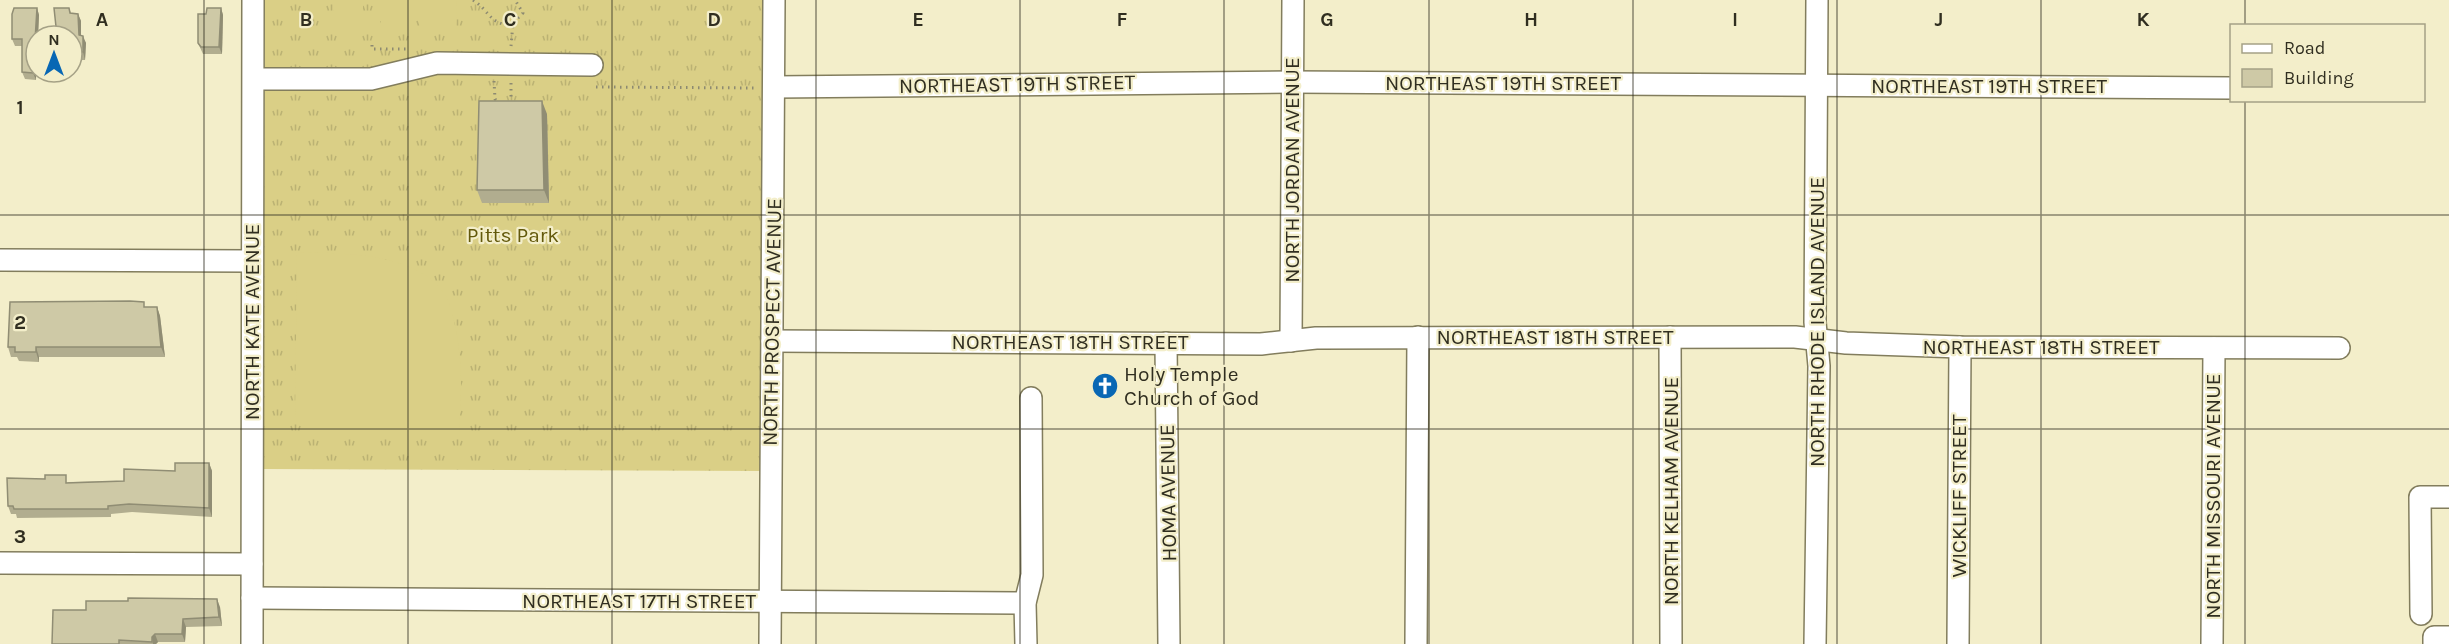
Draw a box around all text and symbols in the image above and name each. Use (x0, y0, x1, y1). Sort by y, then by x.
text: A (96, 8, 109, 31)
text: B (300, 8, 312, 31)
text: C (504, 8, 516, 31)
text: D (707, 8, 721, 31)
text: E (912, 8, 924, 31)
text: F (1117, 8, 1128, 31)
text: G (1320, 8, 1334, 31)
text: H (1524, 8, 1538, 31)
text: I (1732, 8, 1738, 31)
text: J (1935, 8, 1943, 31)
text: K (2136, 8, 2150, 31)
north arrow (24, 24, 84, 84)
legend (2230, 24, 2425, 102)
text: N (48, 30, 60, 49)
text: Road (2284, 37, 2325, 59)
street label: NORTH JORDAN AVENUE (1280, 57, 1304, 283)
text: Building (2284, 67, 2354, 89)
street label: NORTHEAST 19TH STREET (899, 70, 1136, 98)
street label: NORTHEAST 19TH STREET (1385, 71, 1622, 95)
street label: NORTHEAST 19TH STREET (1871, 74, 2108, 98)
text: 1 (16, 96, 24, 119)
street label: NORTH RHODE ISLAND AVENUE (1805, 177, 1829, 467)
street label: NORTH PROSPECT AVENUE (758, 198, 786, 446)
park label: Pitts Park (467, 223, 559, 247)
street label: NORTH KATE AVENUE (240, 224, 264, 420)
text: 2 (14, 311, 26, 334)
street label: NORTHEAST 18TH STREET (1437, 325, 1674, 349)
street label: NORTHEAST 18TH STREET (952, 330, 1189, 354)
street label: NORTHEAST 18TH STREET (1923, 335, 2160, 359)
place label: Holy Temple Church of God (1124, 362, 1259, 410)
church icon: Holy Temple Church of God (1090, 371, 1120, 401)
street label: NORTH MISSOURI AVENUE (2201, 373, 2225, 619)
street label: NORTH KELHAM AVENUE (1659, 377, 1683, 605)
street label: WICKLIFF STREET (1947, 414, 1971, 578)
street label: HOMA AVENUE (1155, 424, 1181, 562)
text: 3 (14, 525, 26, 548)
street label: NORTHEAST 17TH STREET (522, 589, 756, 613)

